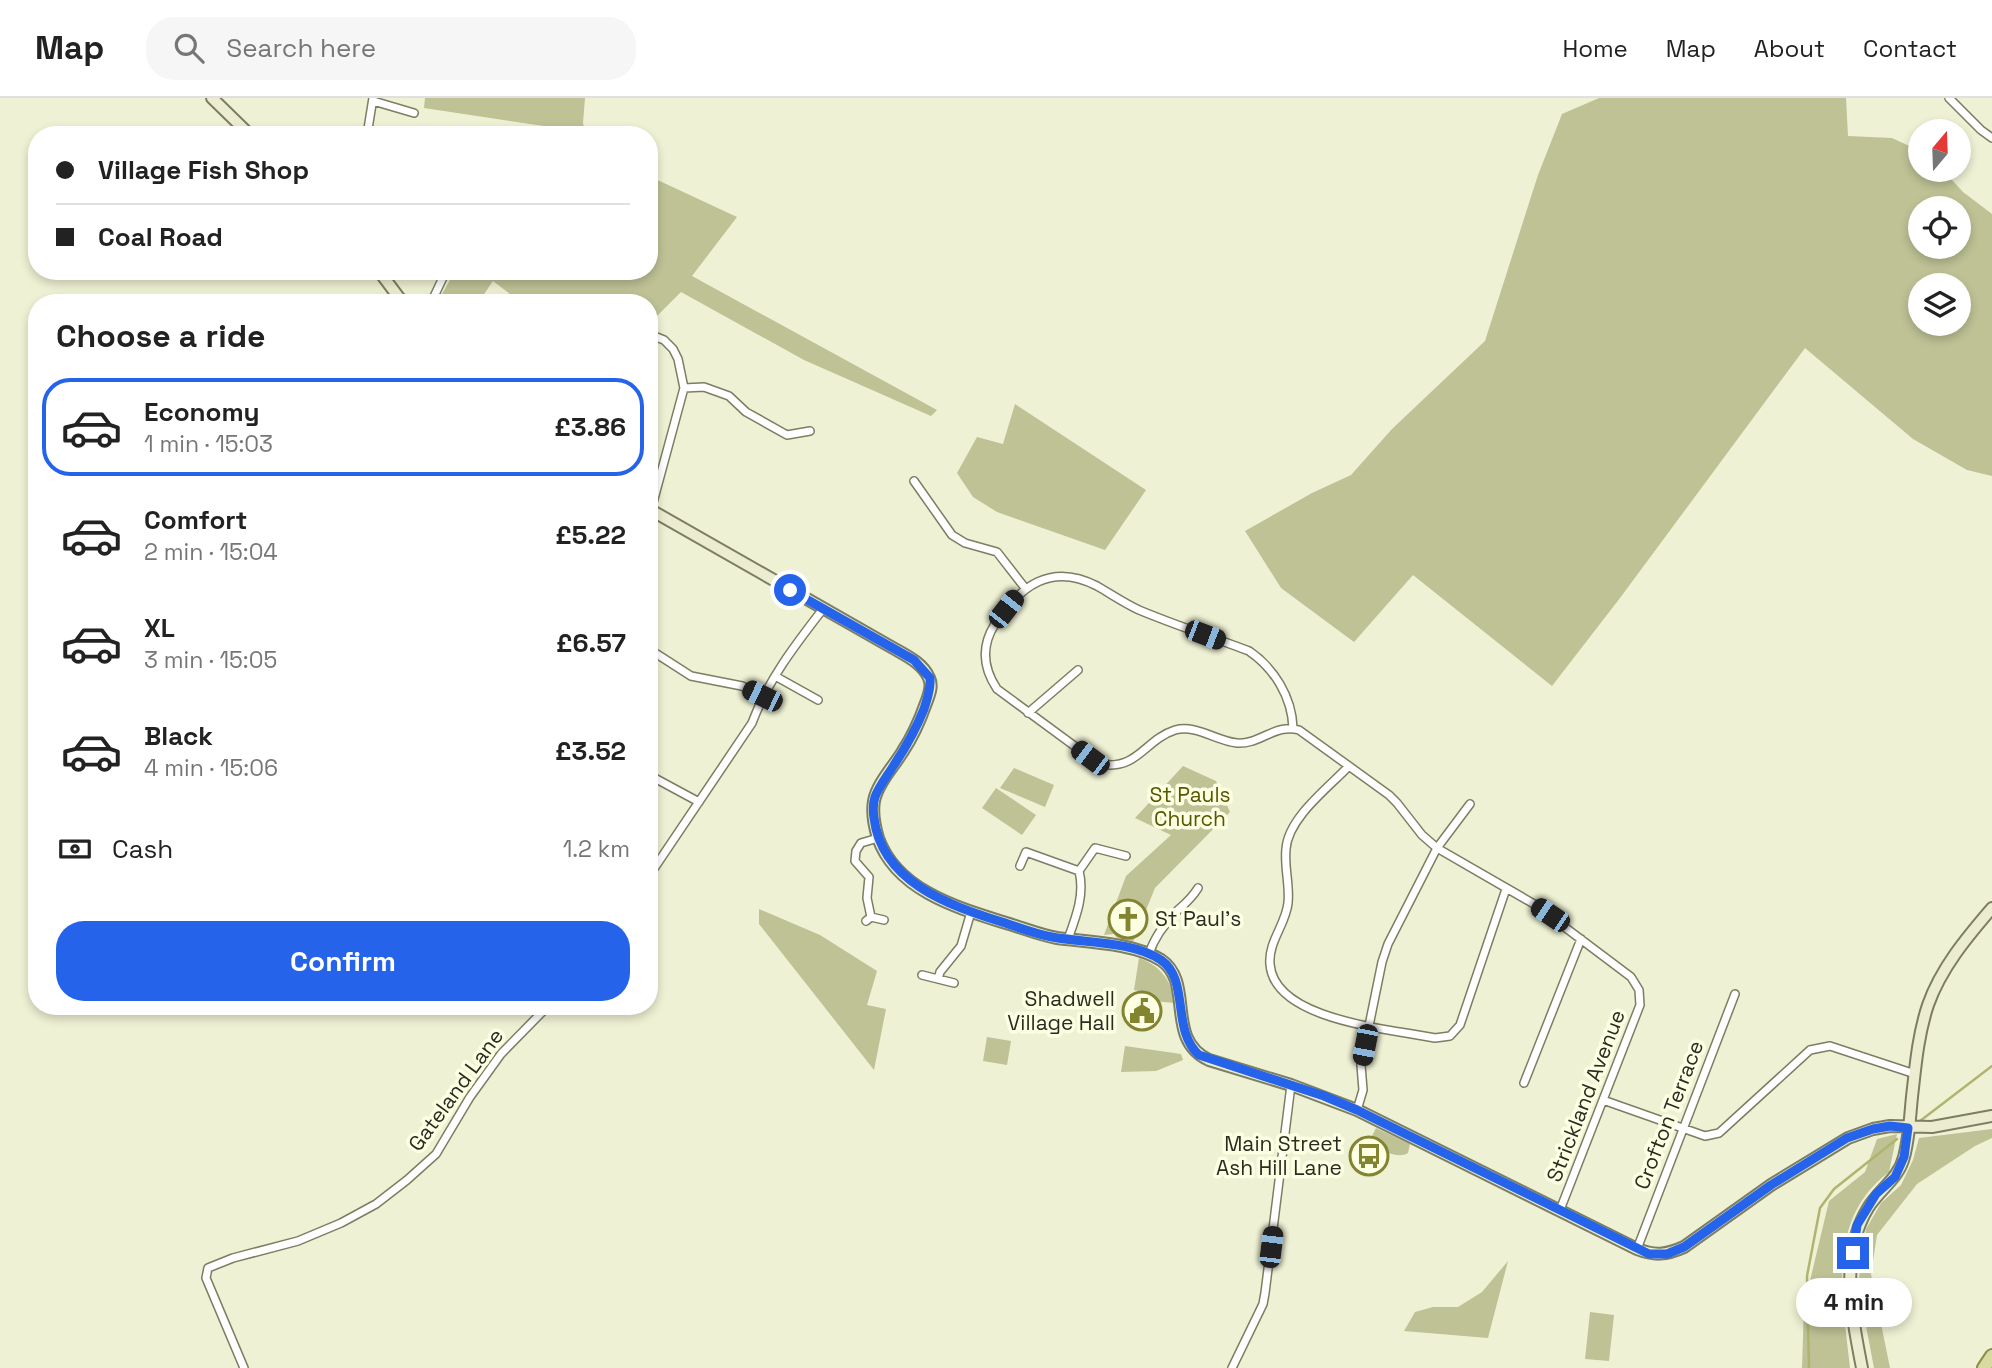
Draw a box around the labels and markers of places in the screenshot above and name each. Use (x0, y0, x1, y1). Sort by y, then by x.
church icon: St Paul's (1107, 898, 1149, 940)
place label: St Paul's (1155, 905, 1241, 932)
place label: Shadwell Village Hall (1007, 985, 1115, 1036)
public building icon: Shadwell Village Hall (1121, 990, 1163, 1032)
place label: Main Street Ash Hill Lane (1216, 1130, 1342, 1181)
bus stop icon: Main Street Ash Hill Lane (1348, 1135, 1390, 1177)

